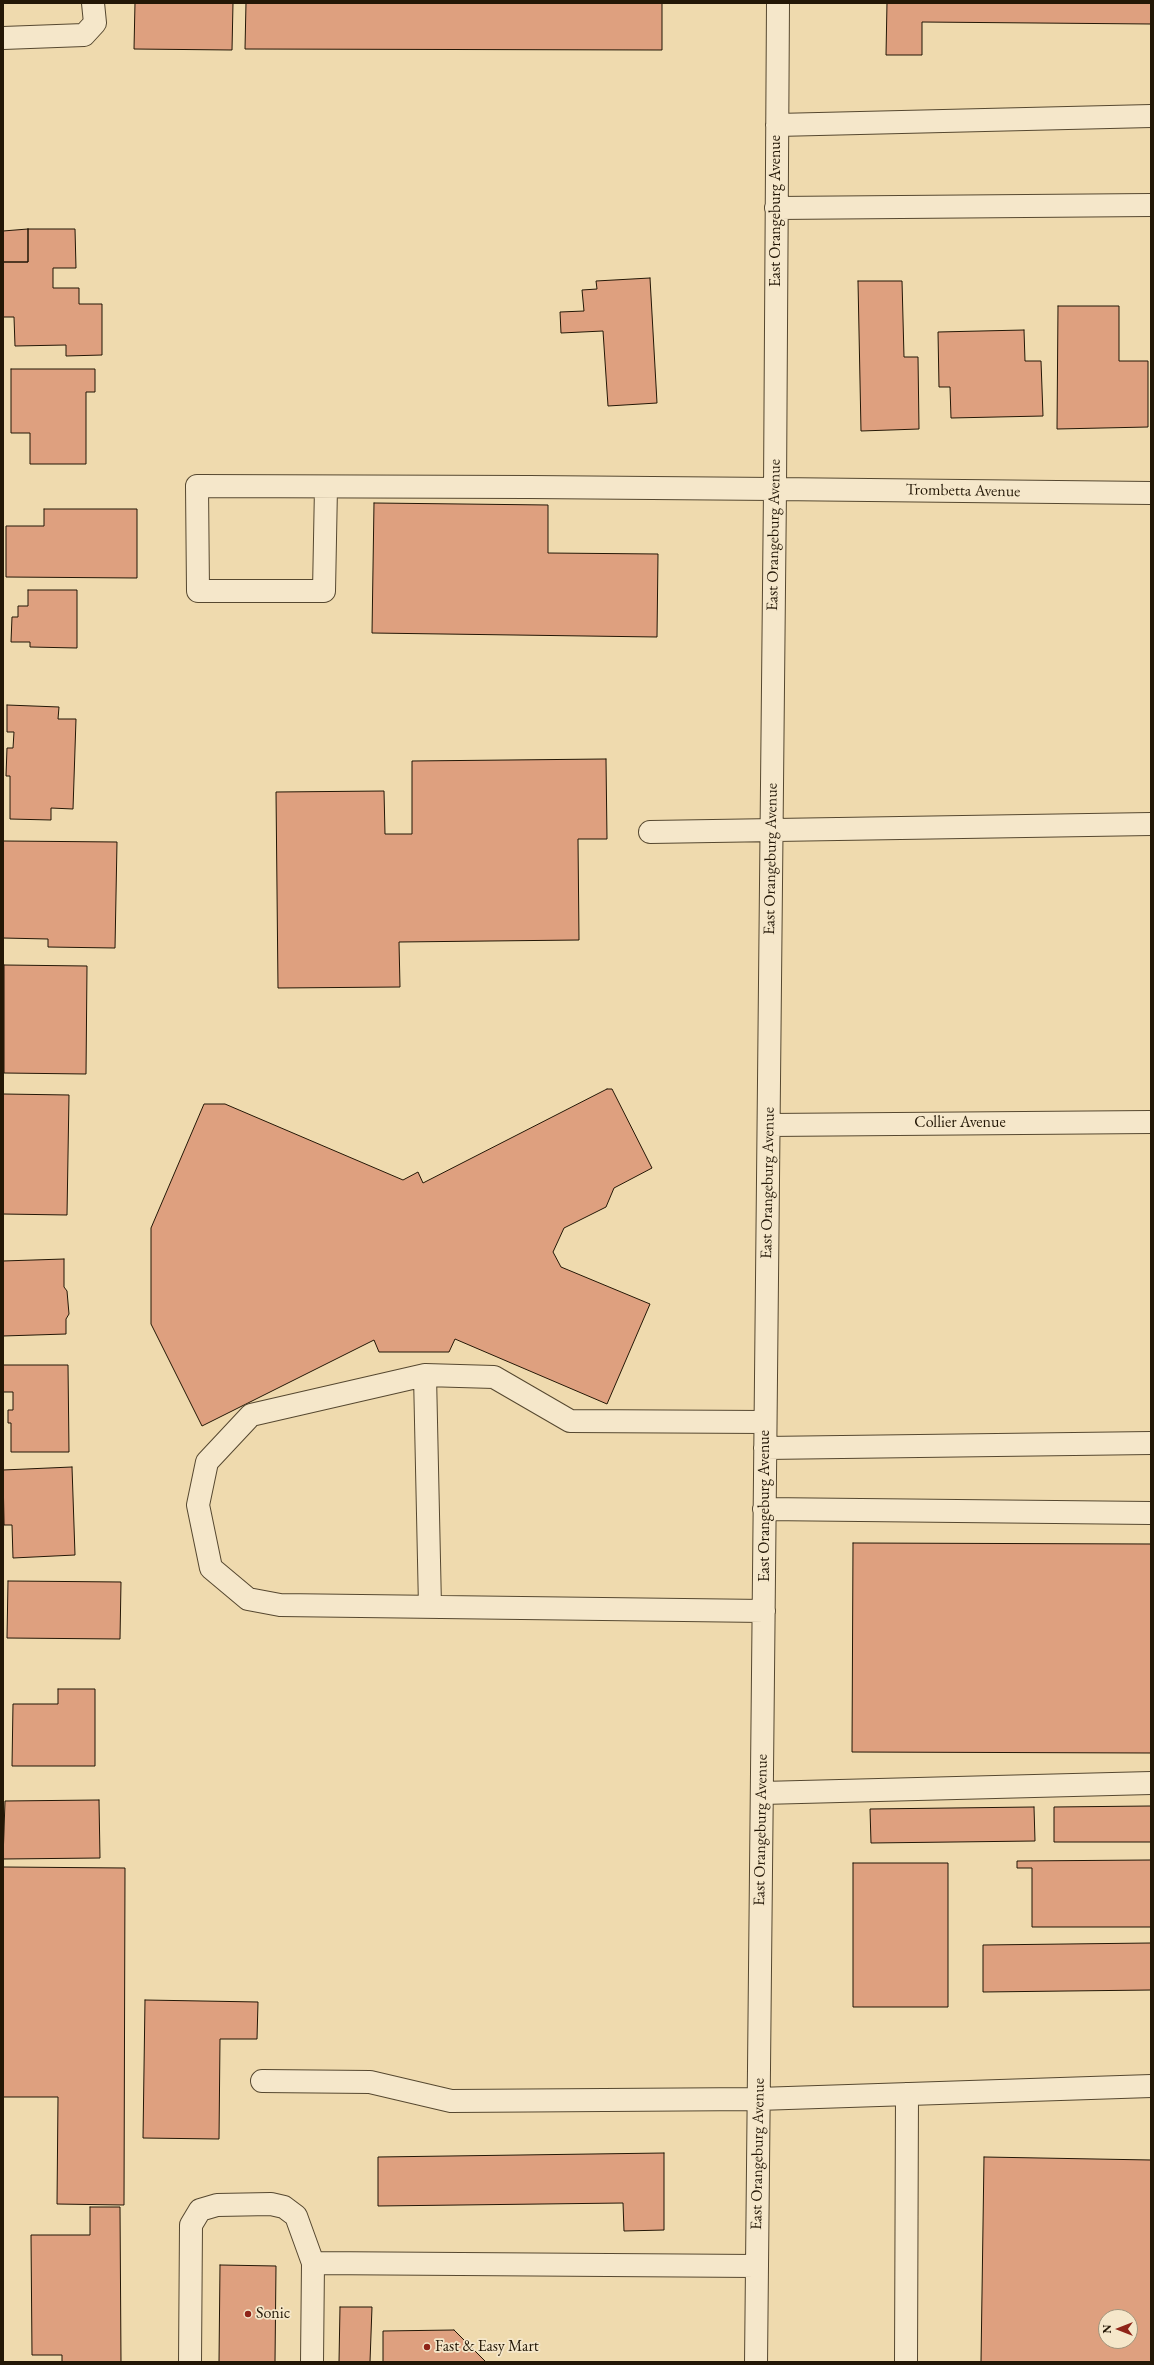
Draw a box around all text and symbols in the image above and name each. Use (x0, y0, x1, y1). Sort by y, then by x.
street label: East Orangeburg Avenue (766, 135, 786, 287)
street label: East Orangeburg Avenue (763, 459, 785, 611)
street label: Trombetta Avenue (905, 480, 1021, 502)
street label: East Orangeburg Avenue (760, 783, 782, 935)
street label: East Orangeburg Avenue (757, 1107, 779, 1259)
street label: Collier Avenue (914, 1113, 1006, 1133)
street label: East Orangeburg Avenue (755, 1430, 775, 1582)
street label: East Orangeburg Avenue (750, 1754, 772, 1906)
street label: East Orangeburg Avenue (747, 2078, 769, 2230)
place label: Sonic (256, 2304, 290, 2324)
marker: Sonic (243, 2309, 253, 2319)
north arrow (1098, 2309, 1138, 2349)
text: N (1100, 2325, 1114, 2333)
place label: Fast & Easy Mart (435, 2337, 539, 2357)
marker: Fast & Easy Mart (422, 2342, 432, 2352)

